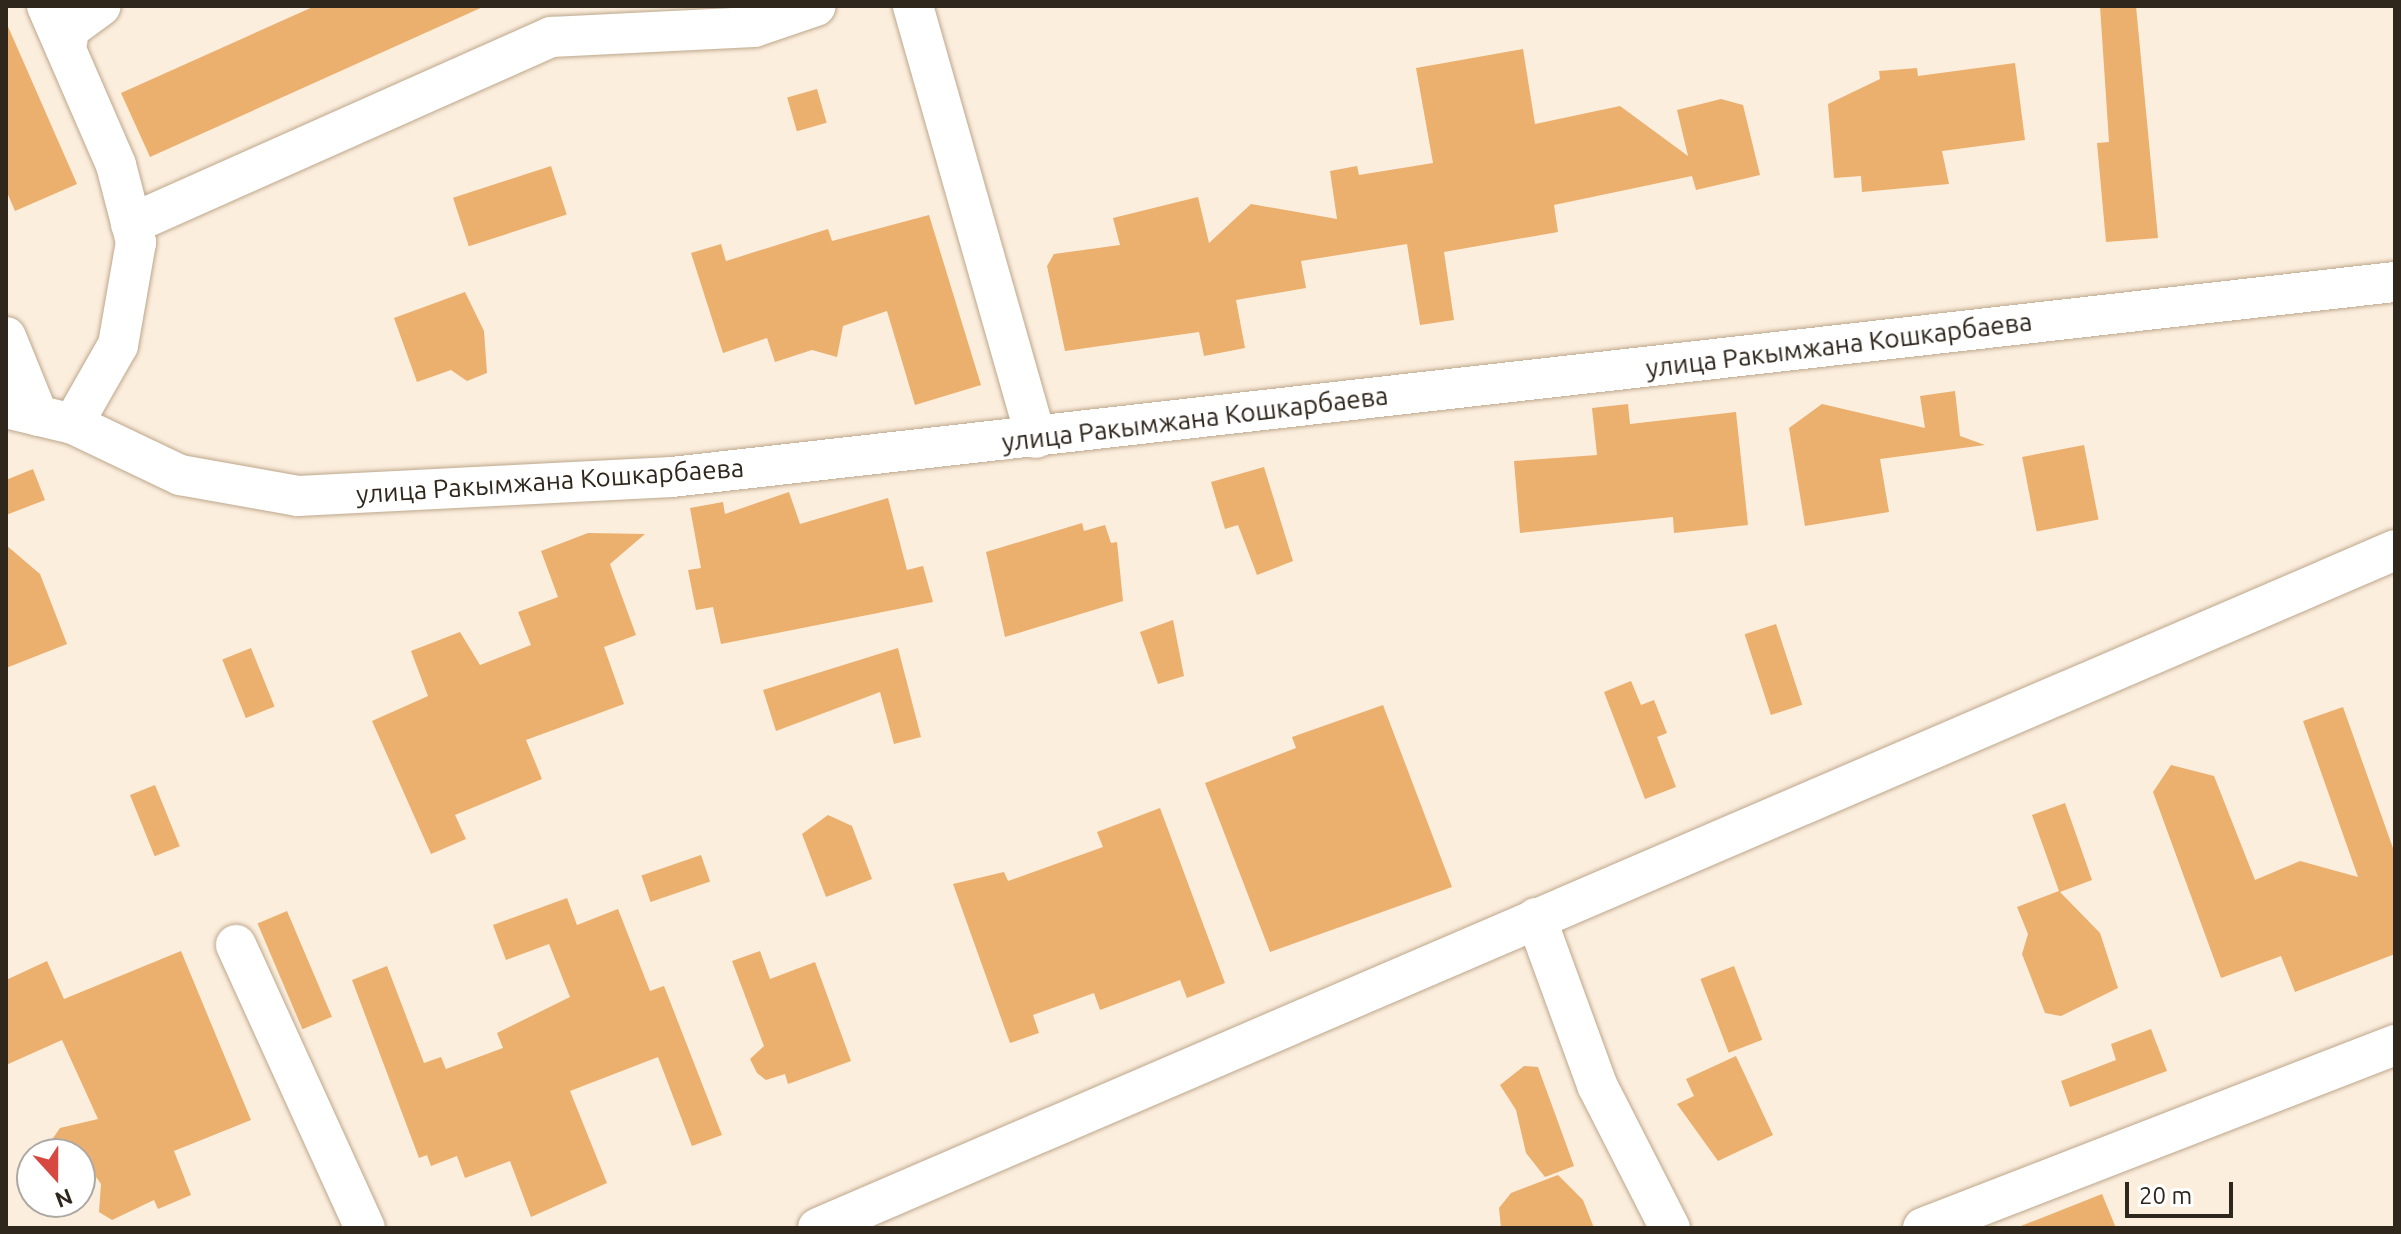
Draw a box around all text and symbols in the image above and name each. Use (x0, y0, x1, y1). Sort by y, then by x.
street label: улица Ракымжана Кошкарбаева (1644, 306, 2034, 384)
street label: улица Ракымжана Кошкарбаева (1000, 380, 1390, 458)
street label: улица Ракымжана Кошкарбаева (355, 452, 745, 510)
north arrow (16, 1138, 96, 1218)
scale bar (2129, 1166, 2237, 1216)
text: 20 m (2139, 1182, 2192, 1209)
text: N (52, 1184, 76, 1214)

